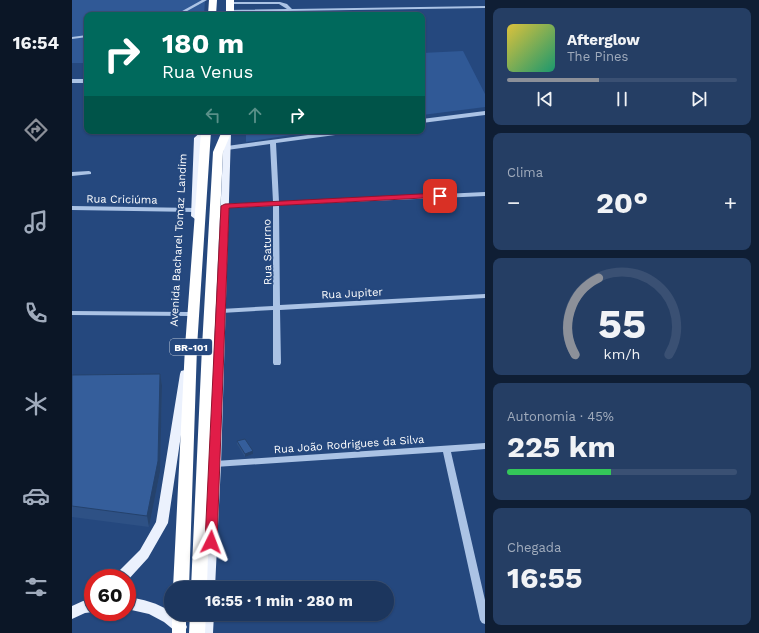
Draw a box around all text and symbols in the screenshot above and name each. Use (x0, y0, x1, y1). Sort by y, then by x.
text: 180 m (162, 27, 244, 60)
icon: right (96, 28, 148, 80)
text: Afterglow (567, 31, 640, 49)
text: 16:54 (13, 32, 59, 53)
text: The Pines (567, 49, 628, 64)
text: Rua Venus (162, 61, 253, 82)
icon: previous (534, 88, 556, 110)
icon: pause (611, 88, 633, 110)
icon: next (688, 88, 710, 110)
icon: left (202, 104, 224, 126)
icon: ahead (244, 104, 266, 126)
icon: right (286, 104, 308, 126)
icon: directions (22, 116, 50, 144)
street label: Avenida Bacharel Tomaz Landim (167, 153, 190, 327)
text: Clima (507, 165, 543, 180)
pin (423, 179, 457, 213)
icon: arrive (429, 185, 451, 207)
text: 20° (596, 185, 648, 220)
text: − (507, 190, 520, 215)
text: + (724, 190, 737, 215)
street label: Rua Criciúma (86, 192, 158, 207)
icon: music (22, 208, 50, 236)
street label: Rua Saturno (260, 219, 275, 285)
street label: Rua Jupiter (321, 285, 384, 302)
text: 55 (598, 298, 646, 347)
icon: phone (22, 299, 50, 327)
road number: BR-101 (170, 339, 212, 355)
text: km/h (604, 345, 640, 361)
icon: climate (22, 390, 50, 418)
text: Autonomia · 45% (507, 409, 614, 424)
text: 225 km (507, 429, 616, 464)
street label: Rua João Rodrigues da Silva (273, 433, 425, 456)
icon: car (22, 482, 50, 510)
position arrow (190, 521, 232, 563)
text: Chegada (507, 540, 561, 555)
text: 16:55 (507, 560, 582, 595)
speed limit sign: 60 (84, 569, 136, 621)
icon: filters (22, 573, 50, 601)
text: 16:55 · 1 min · 280 m (205, 592, 353, 610)

